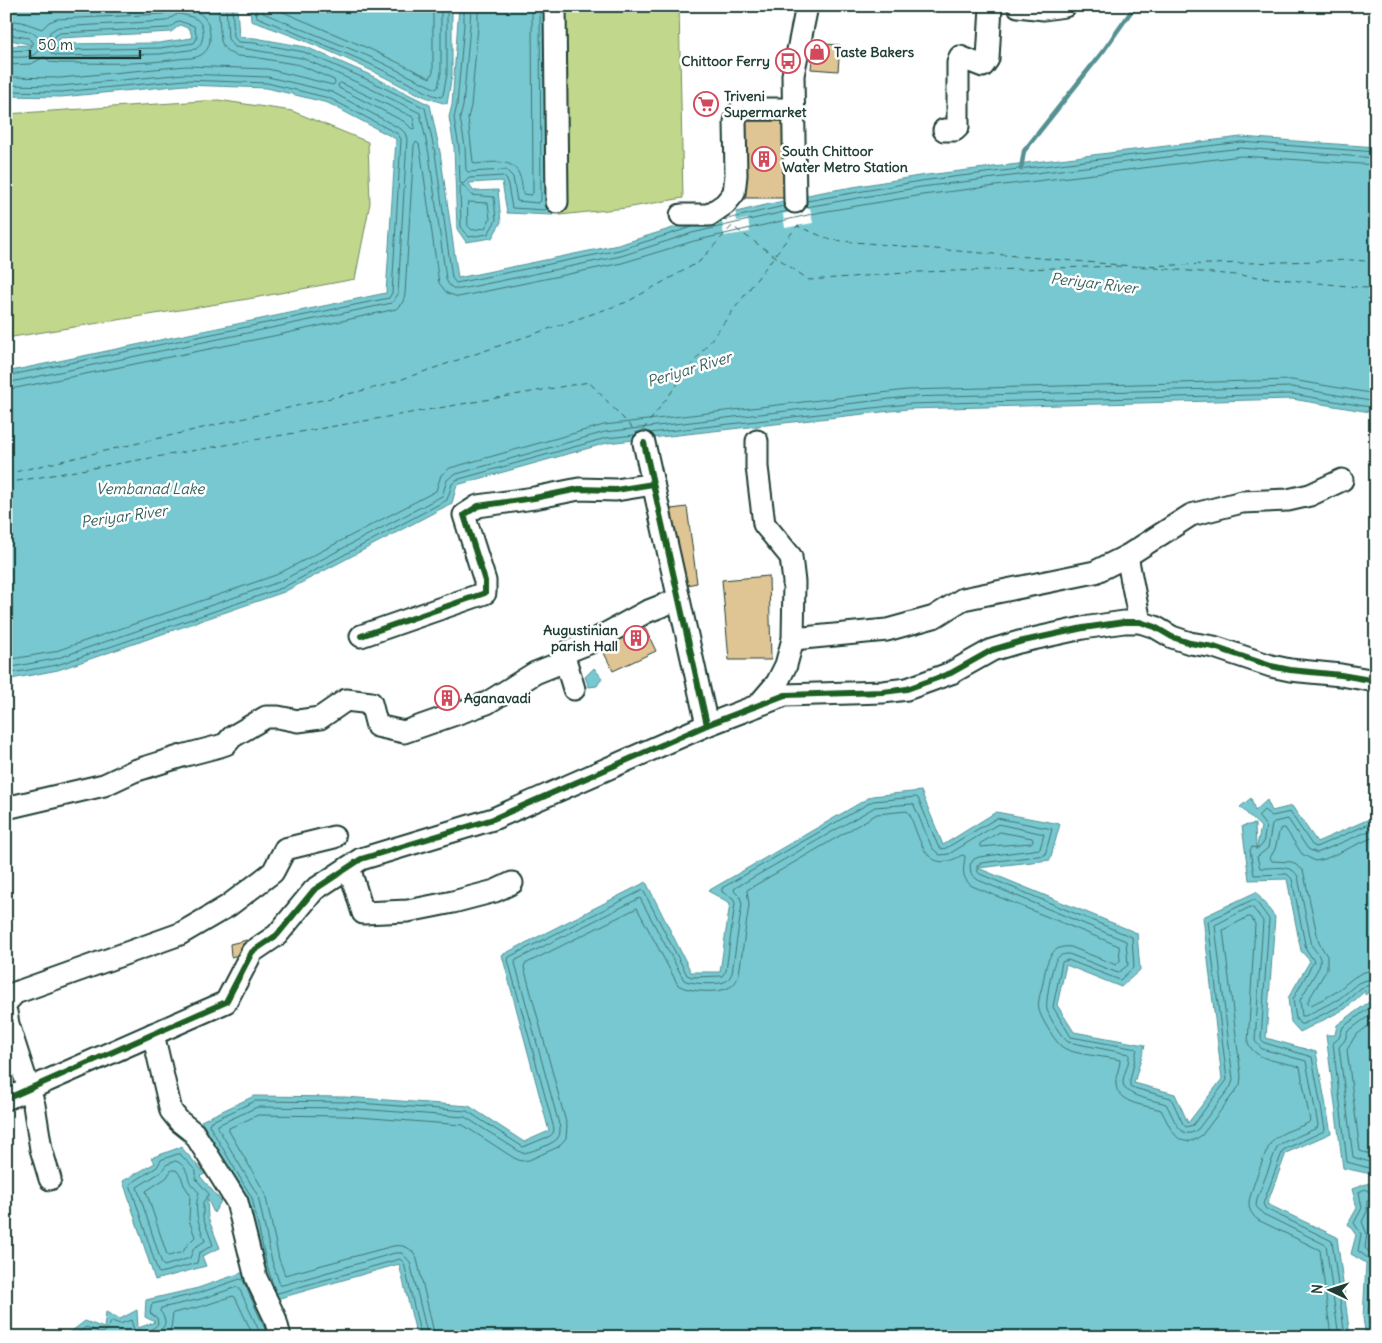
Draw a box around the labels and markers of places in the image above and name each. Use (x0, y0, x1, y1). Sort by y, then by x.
shop icon: Taste Bakers (804, 39, 830, 65)
place label: Taste Bakers (834, 43, 915, 61)
bus stop icon: Chittoor Ferry (775, 48, 801, 74)
place label: Chittoor Ferry (681, 52, 770, 70)
place label: Triveni Supermarket (724, 87, 807, 121)
supermarket icon: Triveni Supermarket (693, 91, 719, 117)
place label: South Chittoor Water Metro Station (782, 142, 908, 176)
building icon: South Chittoor Water Metro Station (751, 146, 777, 172)
place label: Augustinian parish Hall (543, 621, 618, 655)
building icon: Augustinian parish Hall (623, 625, 649, 651)
building icon: Aganavadi (434, 685, 460, 711)
place label: Aganavadi (464, 689, 531, 707)

